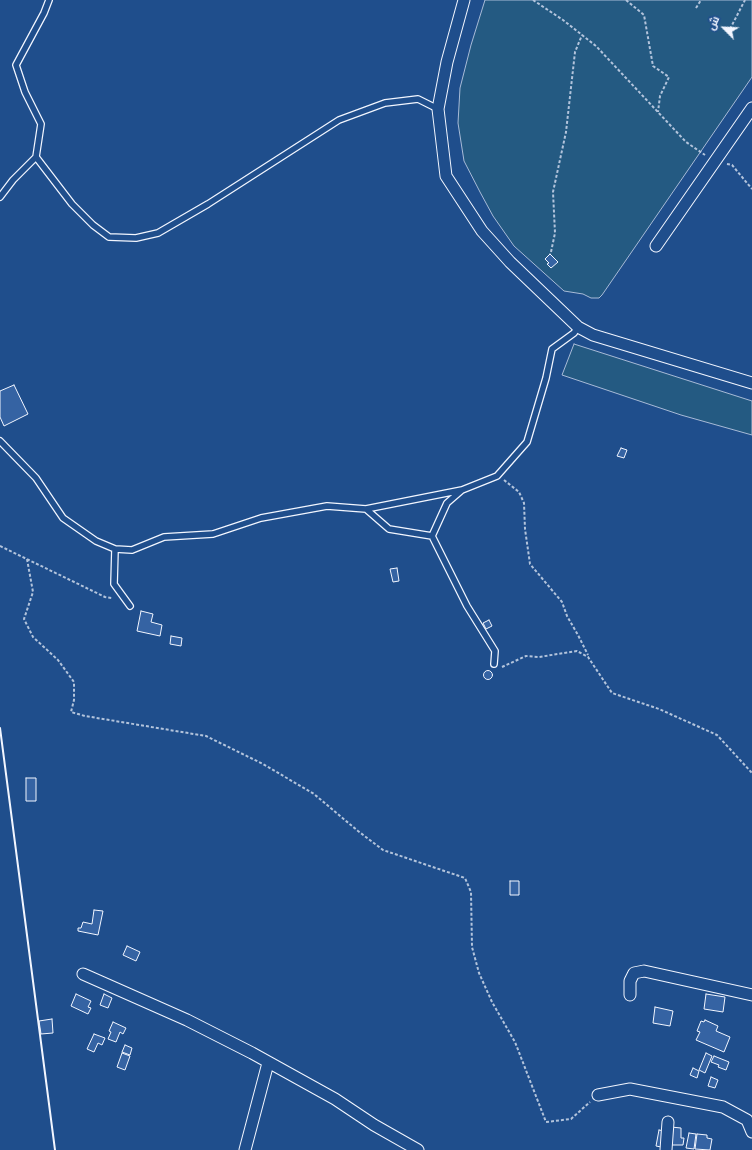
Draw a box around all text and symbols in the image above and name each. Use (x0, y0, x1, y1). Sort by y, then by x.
north arrow (704, 8, 744, 48)
text: ش (703, 13, 722, 32)

